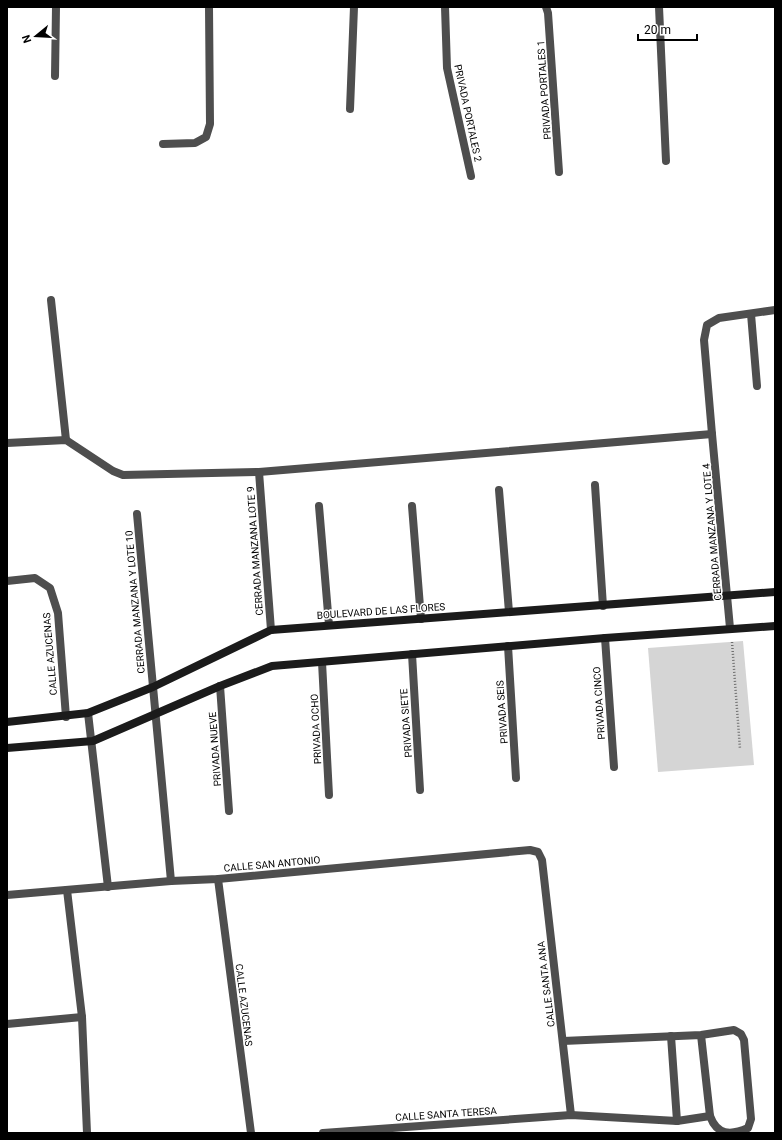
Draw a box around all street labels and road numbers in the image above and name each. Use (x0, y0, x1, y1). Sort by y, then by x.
street label: PRIVADA PORTALES 1 (535, 40, 553, 140)
street label: PRIVADA PORTALES 2 (452, 63, 484, 163)
street label: CERRADA MANZANA Y LOTE 4 (700, 462, 723, 601)
street label: CERRADA MANZANA LOTE 9 (245, 486, 265, 616)
street label: CERRADA MANZANA Y LOTE 10 (123, 530, 147, 674)
street label: BOULEVARD DE LAS FLORES (316, 601, 446, 621)
street label: CALLE AZUCENAS (41, 612, 59, 696)
street label: PRIVADA CINCO (591, 666, 607, 740)
street label: PRIVADA SEIS (494, 680, 510, 744)
street label: PRIVADA SIETE (398, 688, 414, 758)
street label: PRIVADA OCHO (309, 693, 323, 765)
street label: PRIVADA NUEVE (207, 711, 223, 787)
street label: CALLE SAN ANTONIO (223, 854, 321, 874)
street label: CALLE SANTA ANA (535, 940, 557, 1027)
street label: CALLE AZUCENAS (233, 963, 255, 1047)
street label: CALLE SANTA TERESA (395, 1105, 498, 1123)

